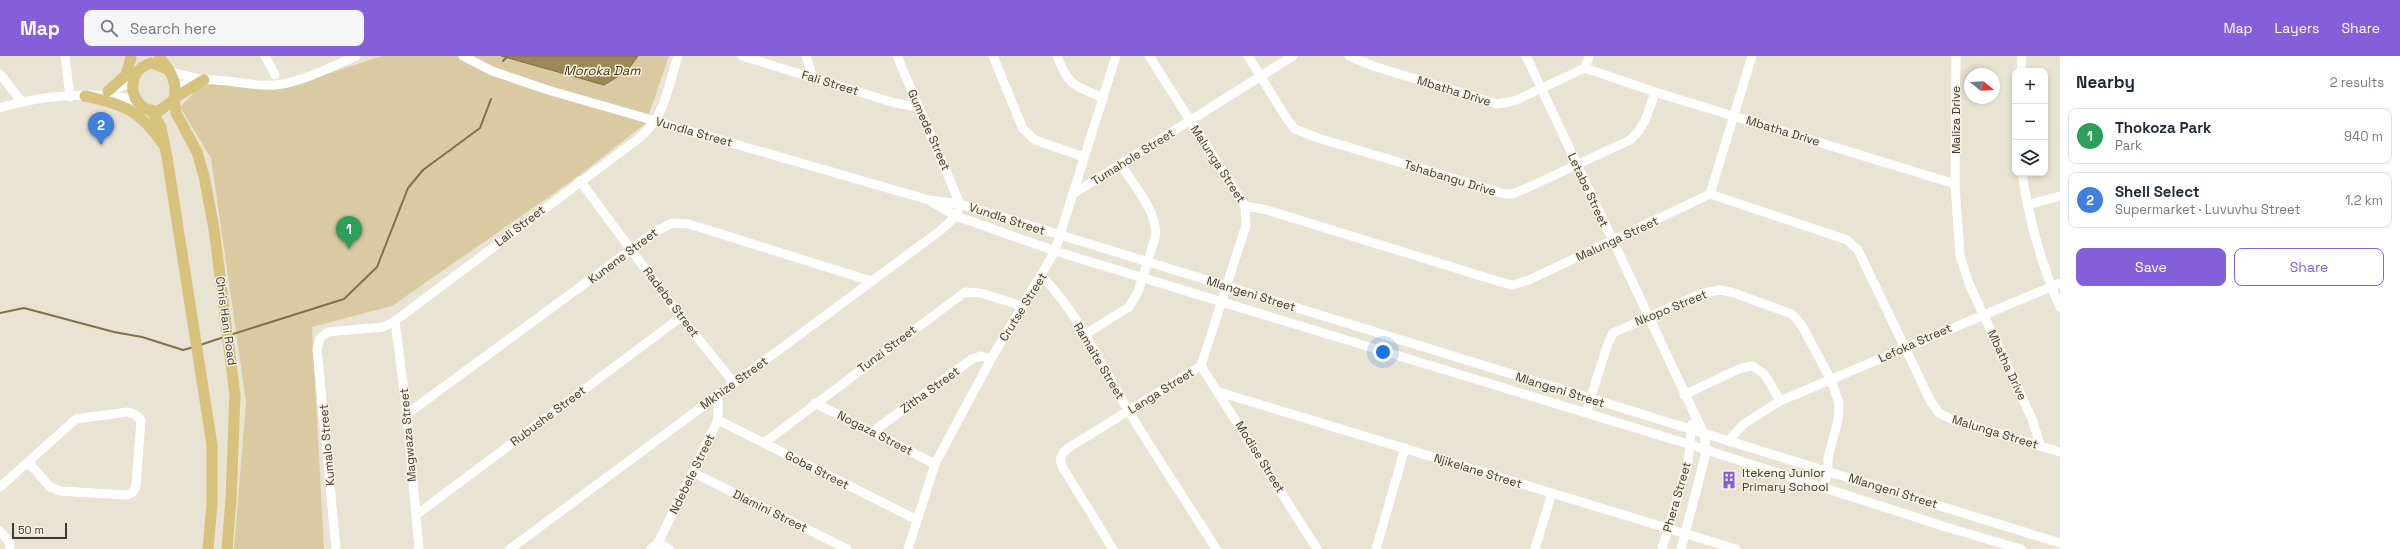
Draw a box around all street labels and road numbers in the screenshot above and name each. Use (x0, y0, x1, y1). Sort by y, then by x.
street label: Fali Street (799, 67, 861, 99)
street label: Mbatha Drive (1415, 72, 1493, 110)
street label: Maliza Drive (1948, 86, 1964, 154)
street label: Gumede Street (904, 87, 954, 173)
street label: Mbatha Drive (1744, 112, 1822, 150)
street label: Vundla Street (654, 113, 734, 151)
street label: Malunga Street (1187, 122, 1249, 206)
street label: Tumahole Street (1088, 125, 1178, 189)
street label: Letabe Street (1564, 150, 1612, 230)
street label: Tshabangu Drive (1402, 156, 1498, 200)
street label: Vundla Street (967, 199, 1047, 239)
street label: Lali Street (492, 202, 548, 250)
street label: Malunga Street (1573, 213, 1661, 265)
street label: Kunene Street (585, 225, 661, 287)
street label: Radebe Street (639, 264, 703, 340)
street label: Crutse Street (995, 270, 1051, 344)
street label: Mlangeni Street (1204, 273, 1298, 315)
street label: Chris Hani Road (212, 276, 240, 366)
street label: Nkopo Street (1633, 286, 1709, 330)
street label: Ramaite Street (1070, 320, 1128, 402)
street label: Lefoka Street (1876, 320, 1954, 366)
street label: Tunzi Street (854, 322, 920, 376)
street label: Mbatha Drive (1984, 327, 2030, 403)
street label: Mkhize Street (697, 353, 771, 413)
street label: Zitha Street (897, 363, 963, 417)
street label: Langa Street (1125, 364, 1197, 418)
street label: Mlangeni Street (1513, 369, 1607, 411)
street label: Rubushe Street (507, 382, 589, 450)
street label: Magwaza Street (396, 387, 420, 483)
street label: Kumalo Street (315, 404, 339, 486)
street label: Nogaza Street (834, 407, 916, 459)
street label: Malunga Street (1950, 411, 2040, 453)
street label: Modise Street (1232, 418, 1288, 496)
street label: Ndebele Street (666, 431, 718, 517)
street label: Goba Street (782, 447, 852, 493)
street label: Njikelane Street (1432, 450, 1524, 492)
street label: Phera Street (1659, 460, 1695, 534)
street label: Mlangeni Street (1846, 470, 1940, 512)
street label: Dlamini Street (730, 486, 810, 536)

